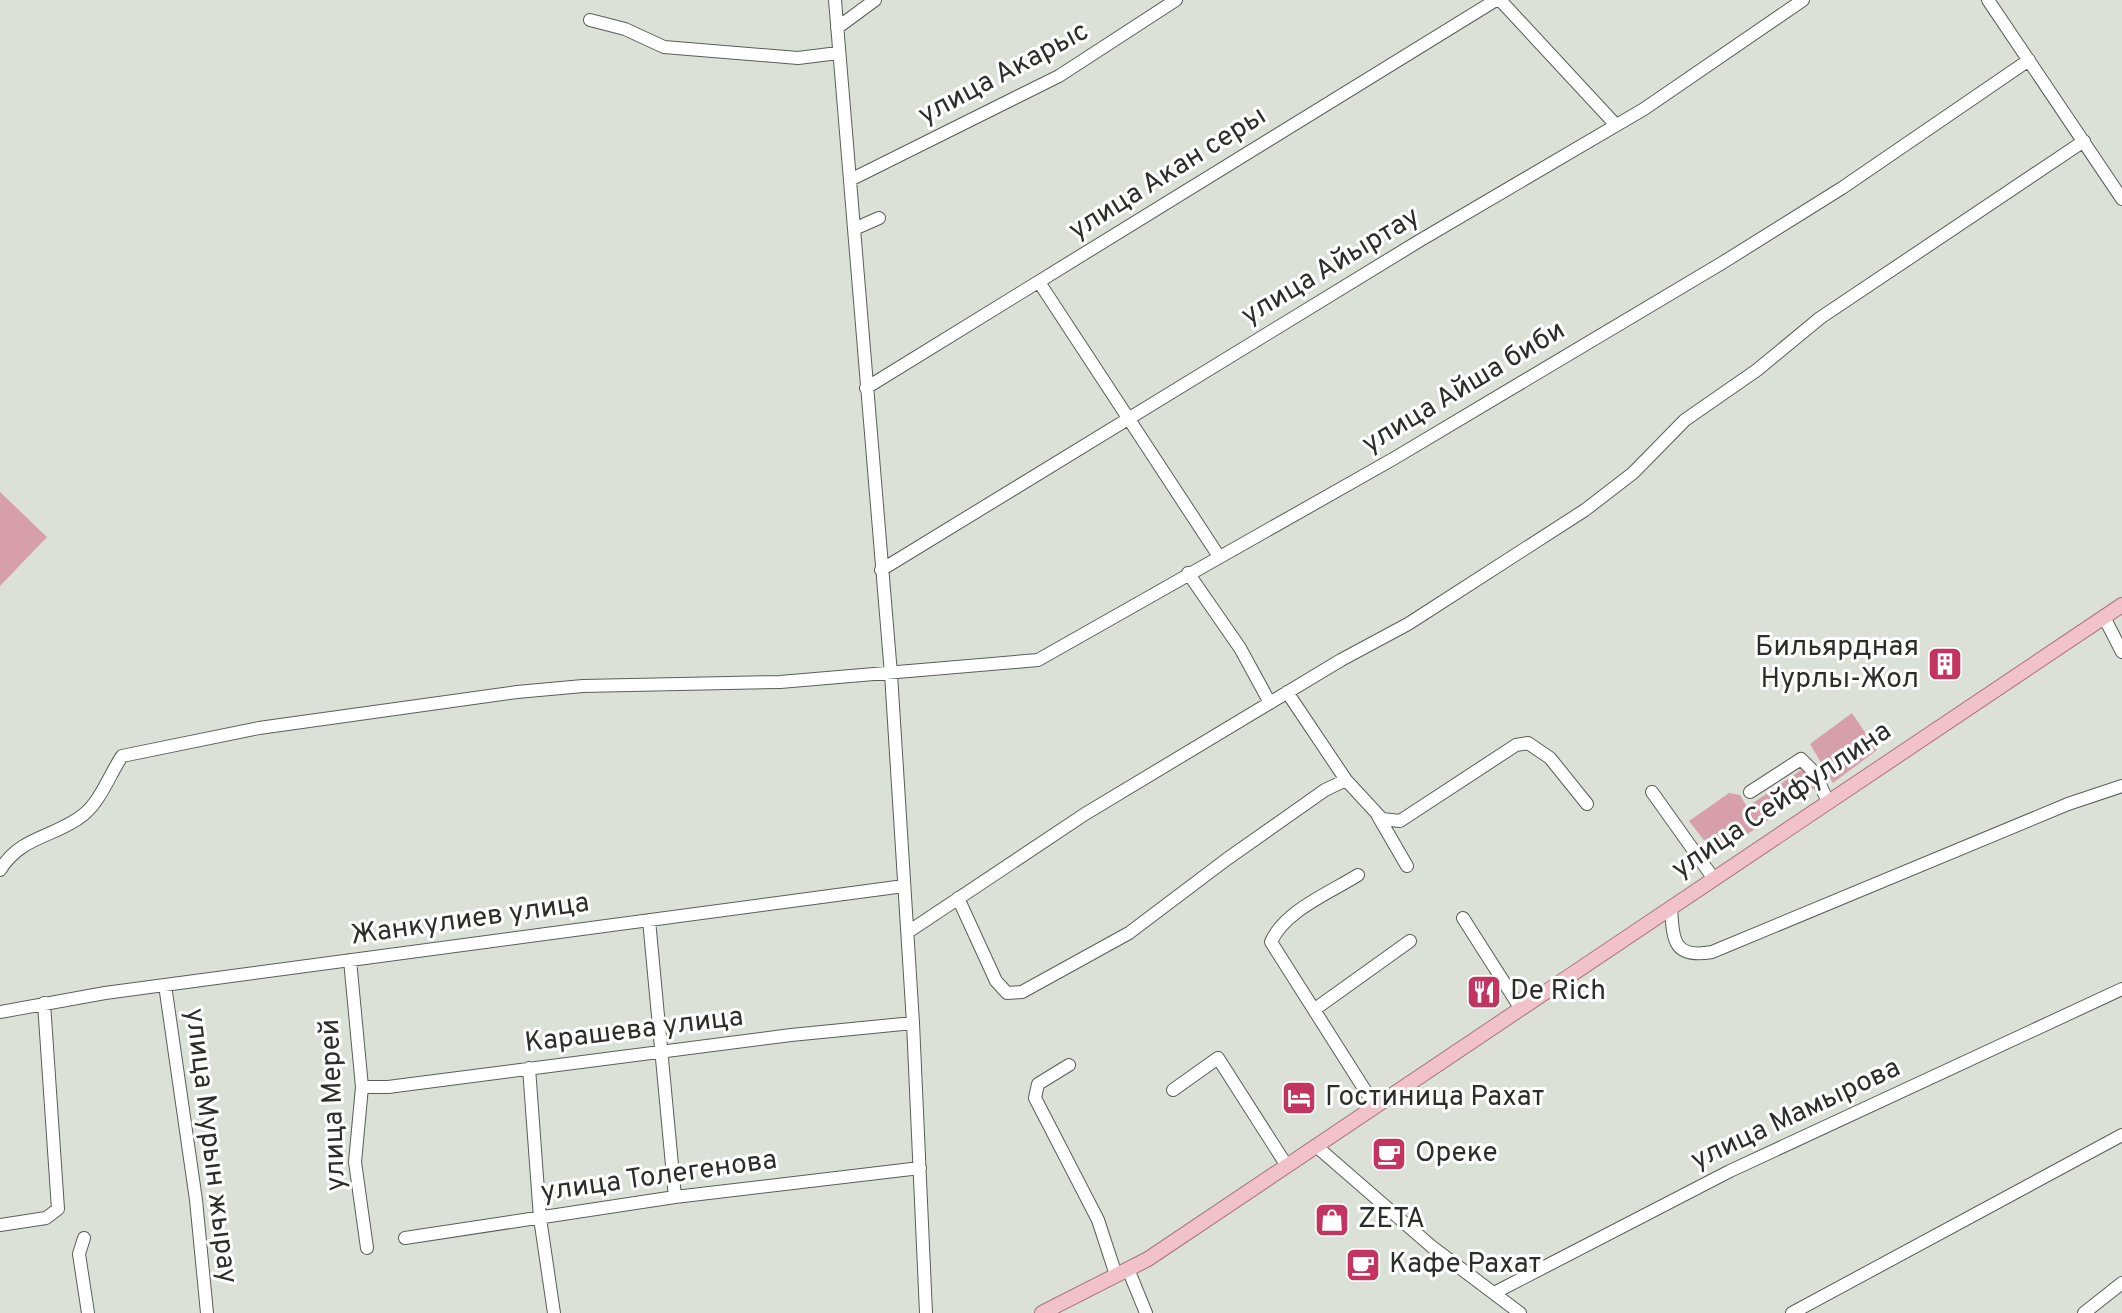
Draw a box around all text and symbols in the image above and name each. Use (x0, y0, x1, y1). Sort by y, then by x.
street label: улица Акарыс (913, 14, 1095, 134)
street label: улица Акан серы (1063, 99, 1273, 249)
street label: улица Айыртау (1235, 200, 1427, 334)
street label: улица Айша биби (1356, 313, 1572, 463)
place label: Бильярдная Нурлы-Жол (1755, 630, 1919, 698)
building icon: Бильярдная Нурлы-Жол (1926, 645, 1964, 683)
street label: улица Сейфуллина (1665, 714, 1899, 888)
street label: Жанкулиев улица (348, 885, 592, 955)
restaurant icon: De Rich (1465, 973, 1503, 1011)
place label: De Rich (1510, 974, 1606, 1010)
street label: Карашева улица (523, 1000, 745, 1062)
street label: улица Мурын жырау (175, 1006, 245, 1286)
street label: улица Мерей (313, 1018, 355, 1192)
street label: улица Мамырова (1685, 1051, 1907, 1179)
hotel icon: Гостиница Рахат (1280, 1079, 1318, 1117)
place label: Гостиница Рахат (1325, 1080, 1544, 1116)
cafe icon: Ореке (1370, 1135, 1408, 1173)
place label: Ореке (1415, 1136, 1498, 1172)
street label: улица Толегенова (539, 1143, 779, 1211)
shop icon: ZETA (1313, 1201, 1351, 1239)
place label: ZETA (1358, 1202, 1425, 1238)
cafe icon: Кафе Рахат (1344, 1246, 1382, 1284)
place label: Кафе Рахат (1389, 1247, 1541, 1283)

